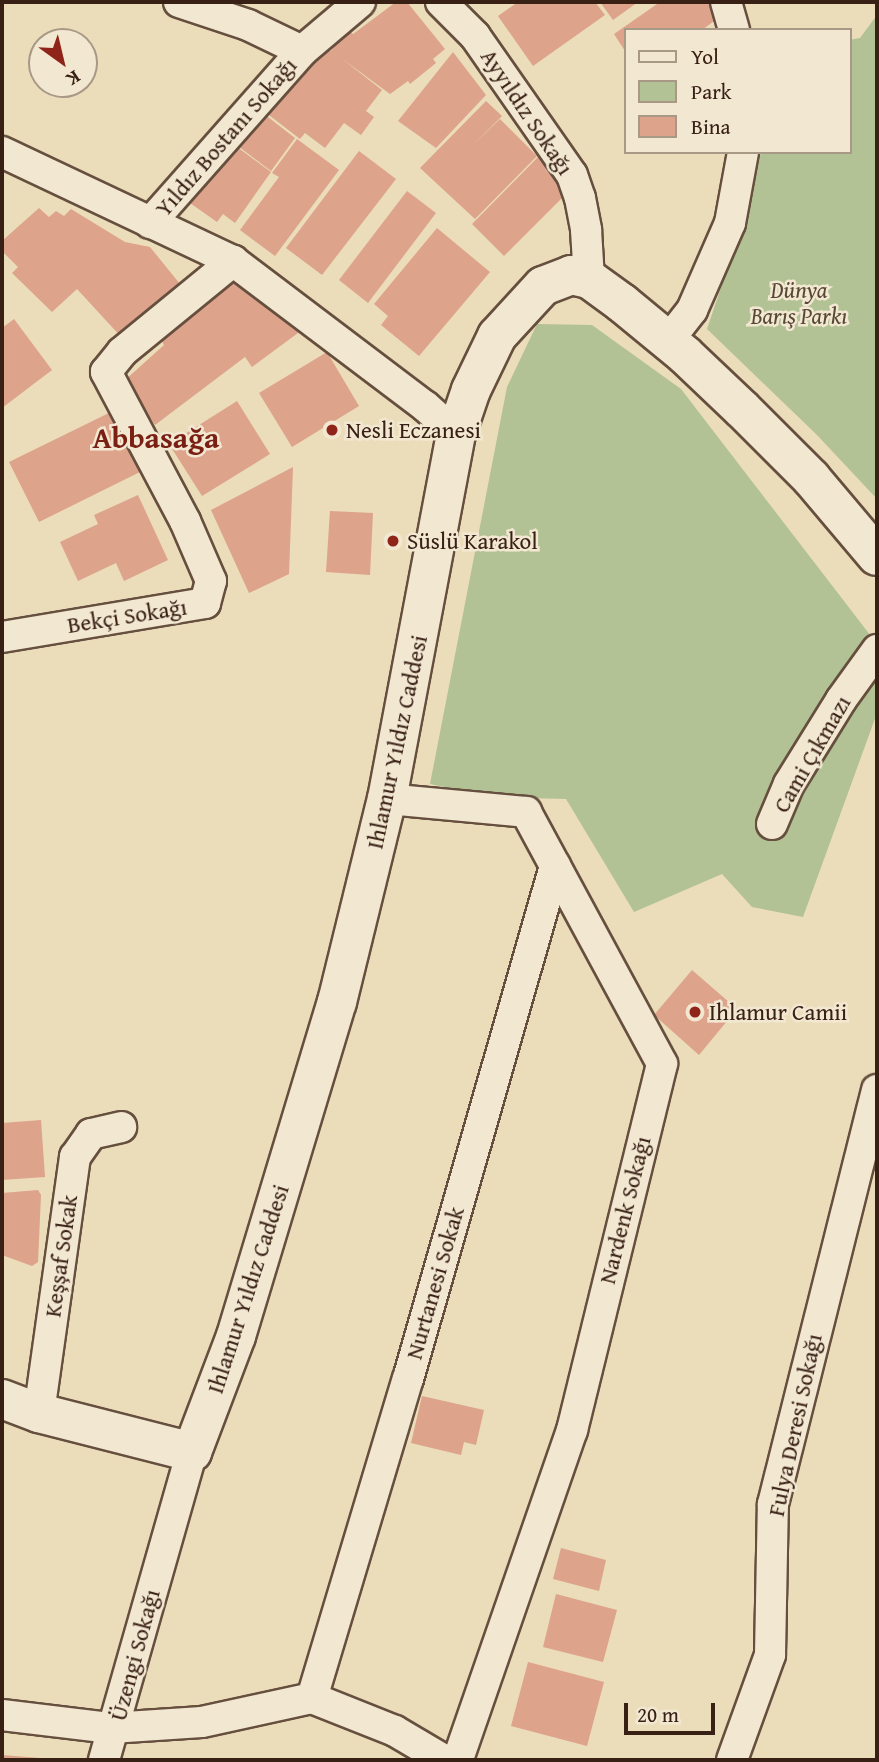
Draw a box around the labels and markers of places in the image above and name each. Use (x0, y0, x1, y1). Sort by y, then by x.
place label: Nesli Eczanesi (346, 416, 481, 444)
marker: Nesli Eczanesi (324, 422, 340, 438)
place label: Süslü Karakol (407, 527, 538, 555)
marker: Süslü Karakol (385, 533, 401, 549)
place label: Ihlamur Camii (709, 998, 847, 1026)
marker: Ihlamur Camii (687, 1004, 703, 1020)

